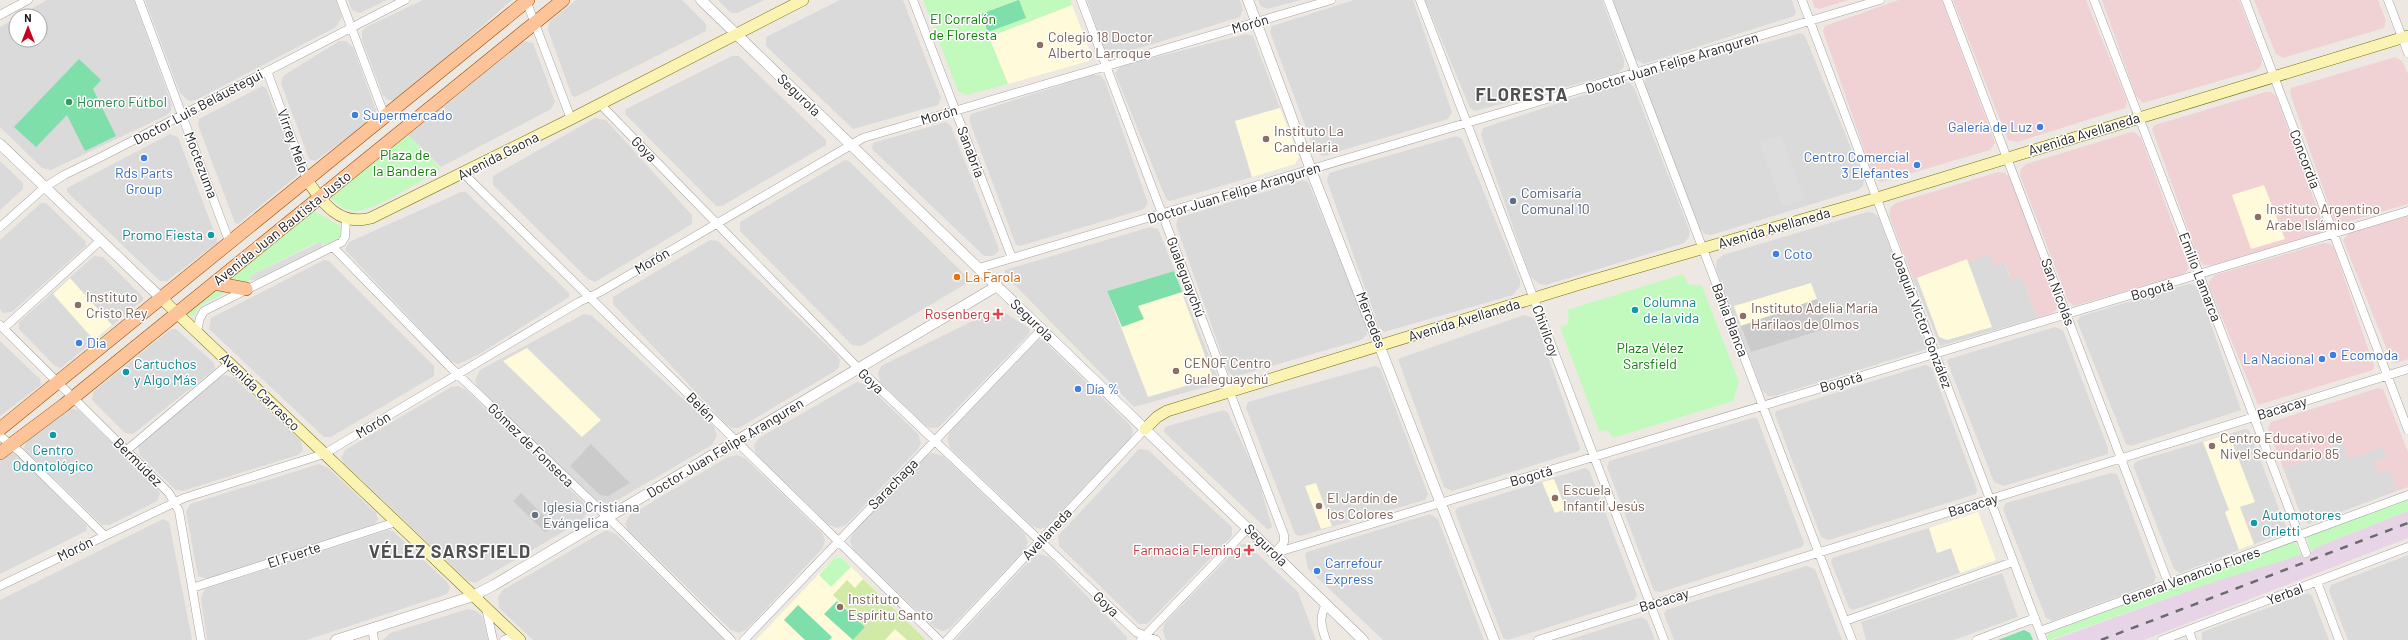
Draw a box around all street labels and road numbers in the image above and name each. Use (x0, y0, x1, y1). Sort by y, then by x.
street label: Morón (1229, 10, 1270, 37)
street label: Doctor Juan Felipe Aranguren (1583, 28, 1760, 97)
street label: Doctor Luis Beláustegui (130, 65, 265, 148)
street label: Segurola (774, 70, 825, 119)
street label: Morón (918, 101, 959, 128)
street label: Virrey Melo (274, 107, 313, 175)
street label: Avenida Avellaneda (2026, 108, 2142, 159)
street label: Sanabria (954, 124, 989, 180)
street label: Concordia (2286, 127, 2324, 191)
street label: Avenida Gaona (454, 128, 541, 183)
street label: Moctezuma (181, 129, 222, 200)
street label: Goya (628, 132, 661, 165)
street label: Doctor Juan Felipe Aranguren (1145, 158, 1322, 227)
street label: Avenida Juan Bautista Justo (209, 167, 354, 288)
street label: Avenida Avellaneda (1716, 203, 1832, 252)
street label: Emilio Lamarca (2176, 230, 2225, 324)
street label: Gualeguaychú (1163, 234, 1210, 319)
street label: Morón (631, 244, 672, 278)
street label: Joaquín Victor González (1889, 249, 1956, 391)
street label: San Nicolás (2038, 256, 2079, 328)
street label: Bogotá (2129, 275, 2175, 304)
street label: Bahía Blanca (1709, 281, 1752, 359)
street label: Mercedes (1353, 289, 1390, 351)
street label: Avenida Avellaneda (1406, 294, 1522, 345)
street label: Segurola (1007, 295, 1058, 344)
street label: Chivilcoy (1529, 302, 1564, 360)
street label: Avenida Carrasco (217, 349, 304, 434)
street label: Goya (855, 364, 888, 397)
street label: Bogotá (1818, 367, 1864, 396)
street label: Belén (683, 388, 720, 425)
street label: Bacacay (2255, 392, 2309, 423)
street label: Doctor Juan Felipe Aranguren (643, 394, 806, 501)
street label: Gómez de Fonseca (485, 399, 578, 490)
street label: Morón (352, 408, 393, 442)
street label: Bermúdez (110, 434, 166, 490)
street label: Sarachaga (864, 455, 921, 513)
street label: Bogotá (1508, 461, 1554, 490)
street label: Bacacay (1946, 489, 2000, 520)
street label: Avellaneda (1018, 504, 1075, 563)
street label: Segurola (1241, 520, 1292, 569)
street label: Morón (54, 533, 95, 564)
street label: El Fuerte (265, 538, 323, 571)
street label: General Venancio Flores (2120, 543, 2262, 608)
street label: Yerbal (2264, 579, 2305, 608)
street label: Bacacay (1637, 584, 1691, 615)
street label: Goya (1090, 587, 1123, 620)

